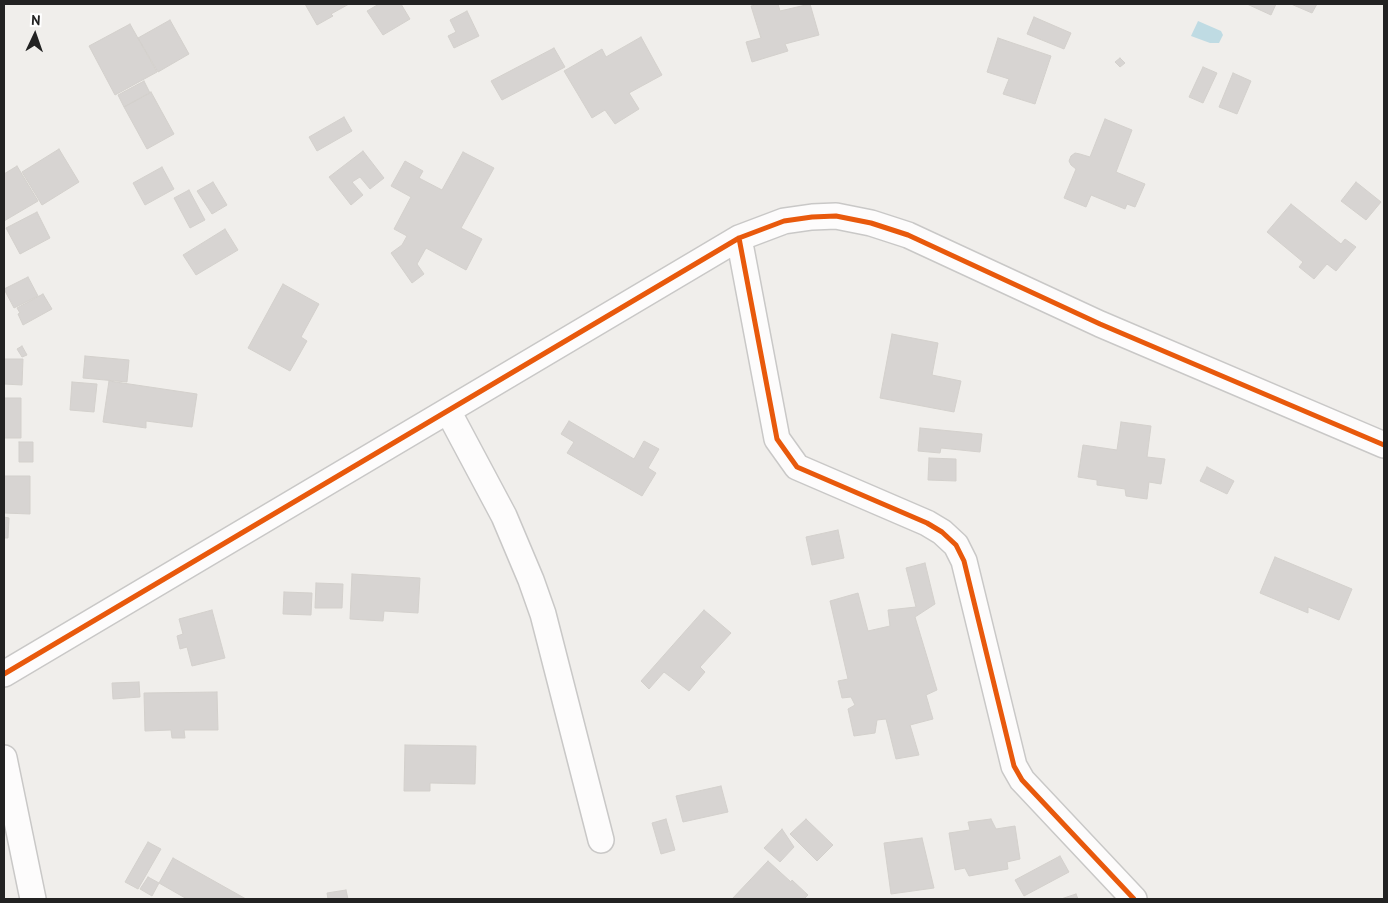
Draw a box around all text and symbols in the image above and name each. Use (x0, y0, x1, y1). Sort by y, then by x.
north arrow (10, 10, 60, 60)
text: N (31, 11, 41, 29)

